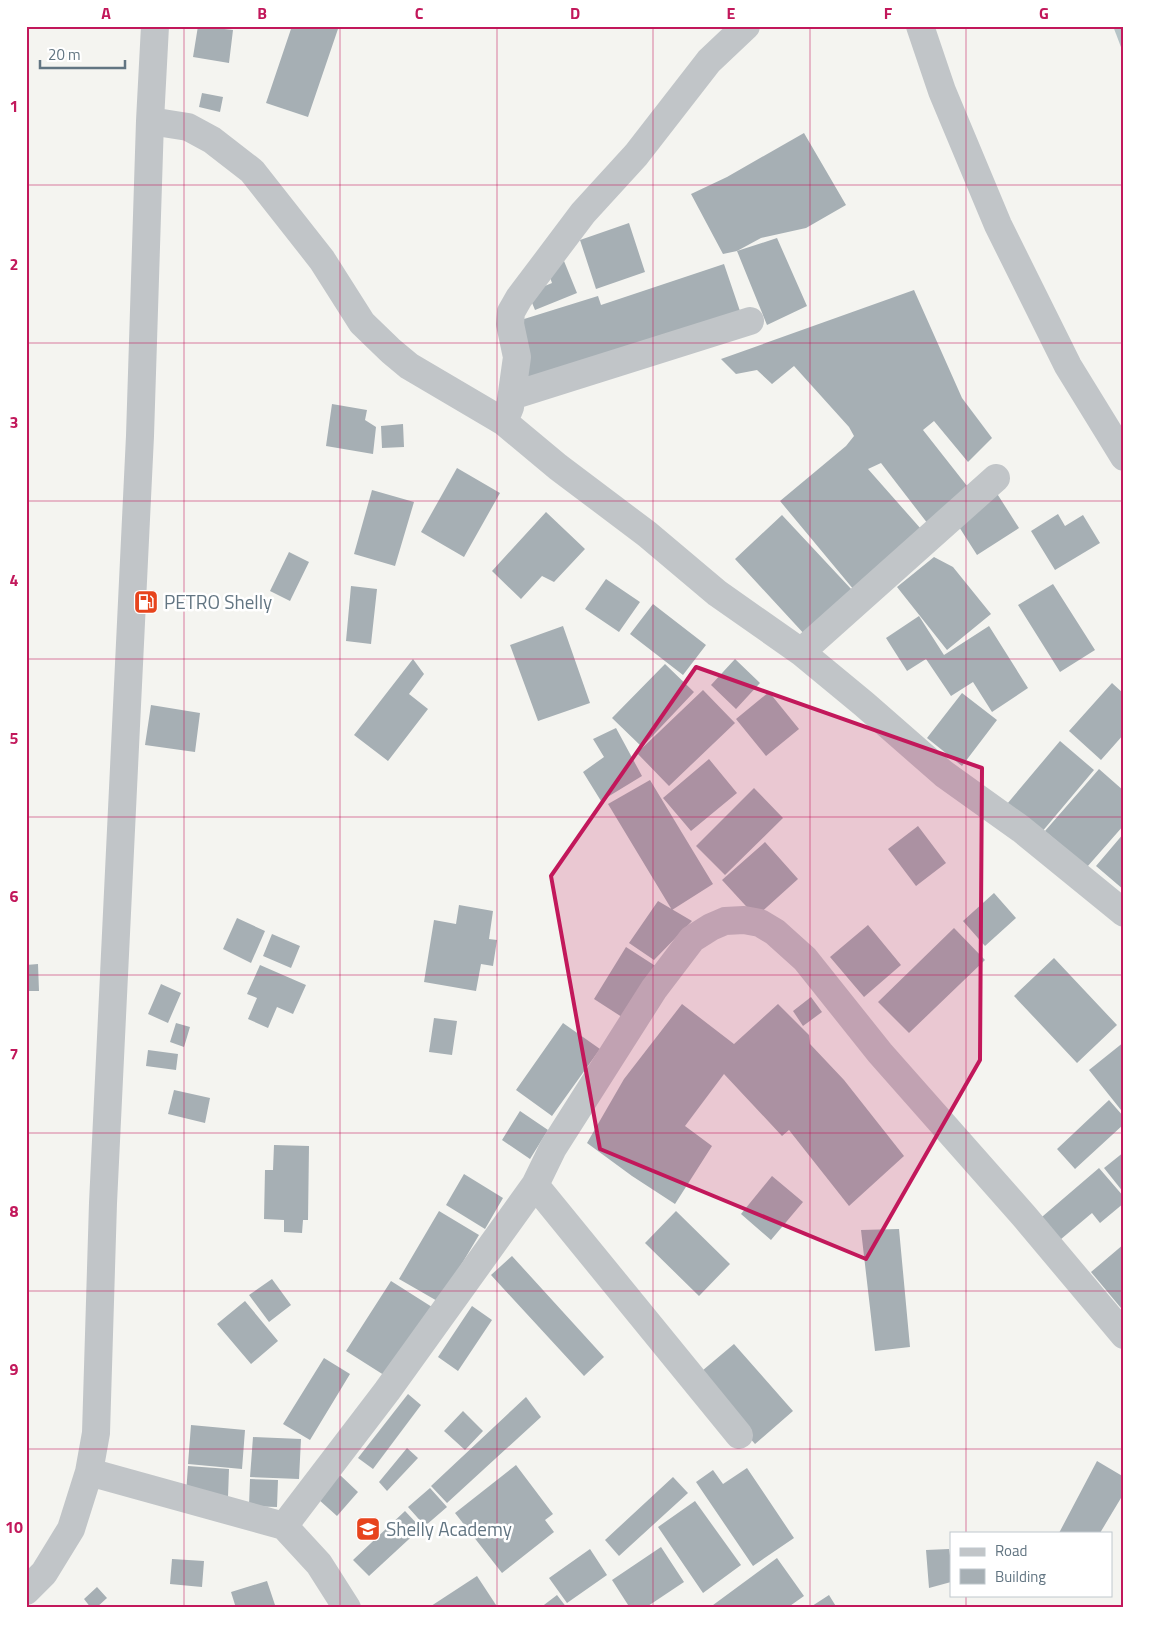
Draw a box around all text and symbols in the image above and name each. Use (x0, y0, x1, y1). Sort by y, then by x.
text: A (101, 1, 111, 25)
text: B (257, 1, 267, 25)
text: C (415, 1, 424, 25)
text: D (570, 1, 580, 25)
text: E (727, 1, 736, 25)
text: F (884, 1, 893, 25)
text: G (1039, 1, 1049, 25)
scale bar (40, 38, 125, 70)
text: 20 m (48, 43, 81, 66)
text: 1 (10, 94, 18, 118)
text: 2 (10, 252, 18, 276)
text: 3 (10, 410, 18, 434)
text: 4 (10, 568, 19, 592)
place label: PETRO Shelly (164, 587, 272, 616)
fuel station icon: PETRO Shelly (133, 589, 159, 615)
text: 5 (10, 726, 19, 750)
text: 6 (10, 884, 19, 908)
text: 7 (10, 1042, 18, 1066)
text: 8 (10, 1199, 19, 1223)
text: 9 (10, 1357, 19, 1381)
place label: Shelly Academy (386, 1514, 512, 1543)
text: 10 (5, 1515, 23, 1539)
school or university icon: Shelly Academy (355, 1516, 381, 1542)
legend (950, 1532, 1112, 1596)
text: Road (995, 1539, 1027, 1562)
text: Building (995, 1565, 1046, 1588)

